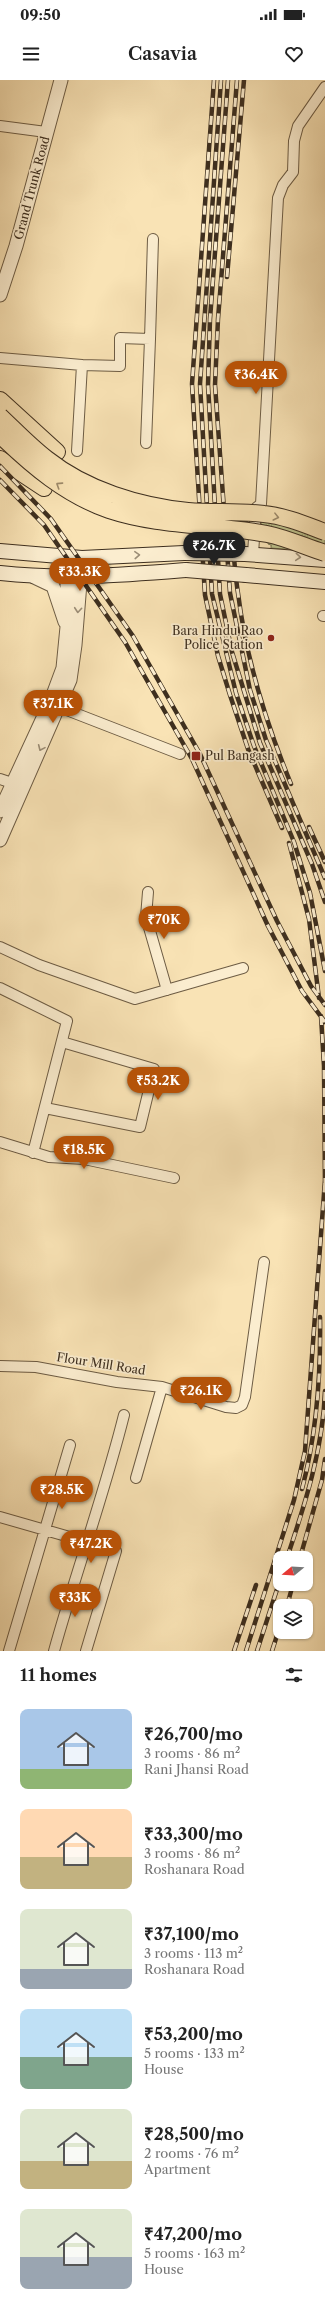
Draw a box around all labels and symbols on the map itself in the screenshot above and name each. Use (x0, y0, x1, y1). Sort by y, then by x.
street label: Grand Trunk Road (10, 134, 53, 241)
pin: ₹36.4K (223, 361, 289, 395)
one-way arrow (56, 482, 63, 490)
one-way arrow (273, 512, 280, 520)
pin: ₹26.7K (181, 532, 247, 566)
one-way arrow (134, 551, 140, 559)
one-way arrow (295, 553, 301, 562)
pin: ₹33.3K (47, 558, 113, 592)
one-way arrow (74, 607, 83, 613)
place label: Bara Hindu Rao Police Station (172, 623, 263, 652)
marker: Bara Hindu Rao Police Station (266, 633, 276, 643)
pin: ₹37.1K (20, 690, 86, 724)
one-way arrow (38, 743, 46, 751)
place label: Pul Bangash (205, 748, 275, 763)
marker: Pul Bangash (190, 750, 202, 762)
pin: ₹70K (140, 906, 188, 940)
pin: ₹53.2K (125, 1067, 191, 1101)
pin: ₹18.5K (51, 1136, 117, 1170)
street label: Flour Mill Road (56, 1349, 147, 1378)
pin: ₹26.1K (168, 1377, 234, 1411)
pin: ₹28.5K (29, 1476, 95, 1510)
pin: ₹47.2K (58, 1530, 124, 1564)
north arrow (273, 1551, 313, 1591)
pin: ₹33K (51, 1584, 99, 1618)

